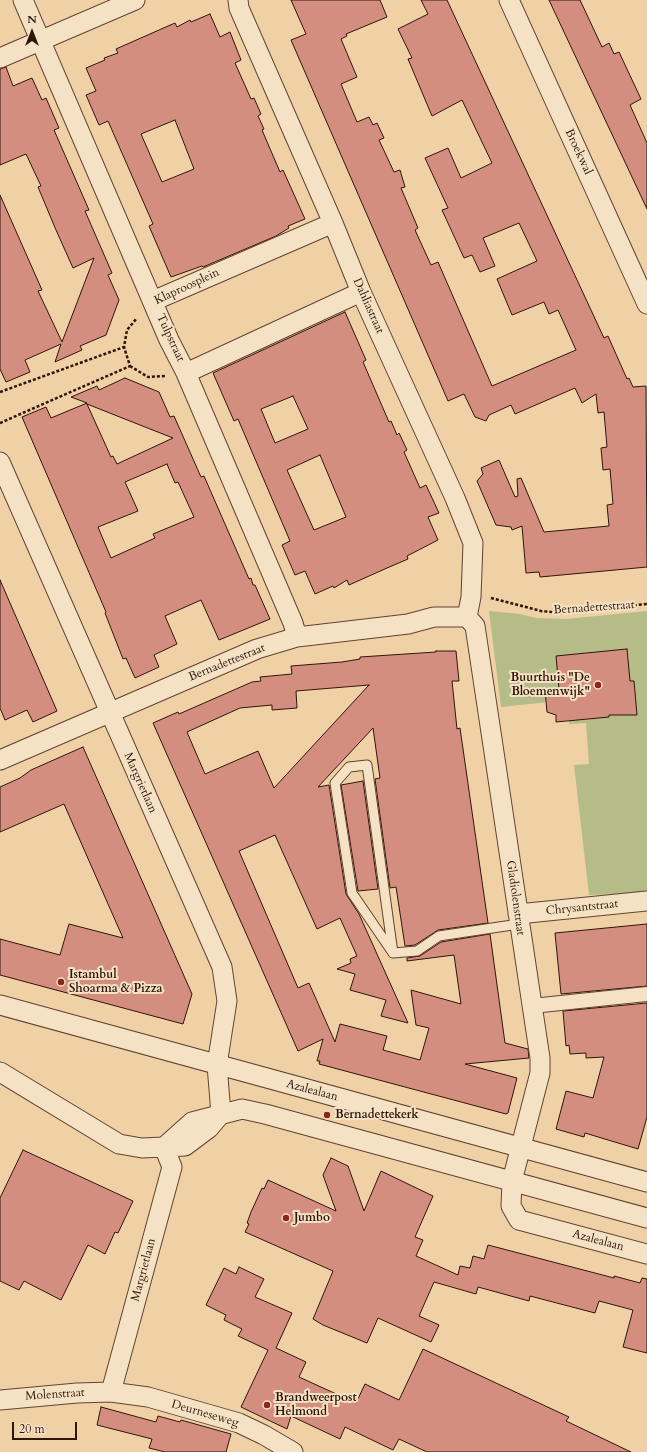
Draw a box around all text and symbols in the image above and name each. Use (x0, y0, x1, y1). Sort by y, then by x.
north arrow (12, 12, 52, 52)
text: N (27, 12, 37, 27)
street label: Broekwal (561, 127, 595, 177)
street label: Klaproosplein (152, 266, 222, 308)
street label: Dahliastraat (349, 276, 387, 336)
street label: Tulpstraat (153, 312, 187, 364)
street label: Bernadettestraat (553, 598, 635, 618)
street label: Bernadettestraat (187, 641, 267, 685)
place label: Buurthuis "De Bloemenwijk" (511, 671, 590, 699)
marker: Buurthuis "De Bloemenwijk" (593, 680, 603, 690)
street label: Margrietlaan (120, 750, 160, 816)
street label: Gladiolenstraat (503, 860, 527, 936)
street label: Chrysantstraat (545, 897, 619, 919)
place label: Istambul Shoarma & Pizza (69, 968, 163, 996)
marker: Istambul Shoarma & Pizza (56, 977, 66, 987)
street label: Azalealaan (285, 1077, 339, 1105)
place label: Bernadettekerk (335, 1108, 419, 1122)
marker: Bernadettekerk (322, 1110, 332, 1120)
place label: Jumbo (294, 1211, 330, 1225)
marker: Jumbo (281, 1213, 291, 1223)
street label: Azalealaan (571, 1227, 625, 1255)
street label: Margrietlaan (129, 1237, 159, 1303)
street label: Molenstraat (25, 1386, 85, 1404)
place label: Brandweerpost Helmond (275, 1391, 357, 1419)
street label: Deurneseweg (170, 1397, 240, 1431)
marker: Brandweerpost Helmond (262, 1400, 272, 1410)
scale bar (14, 1414, 79, 1440)
text: 20 m (19, 1421, 45, 1437)

